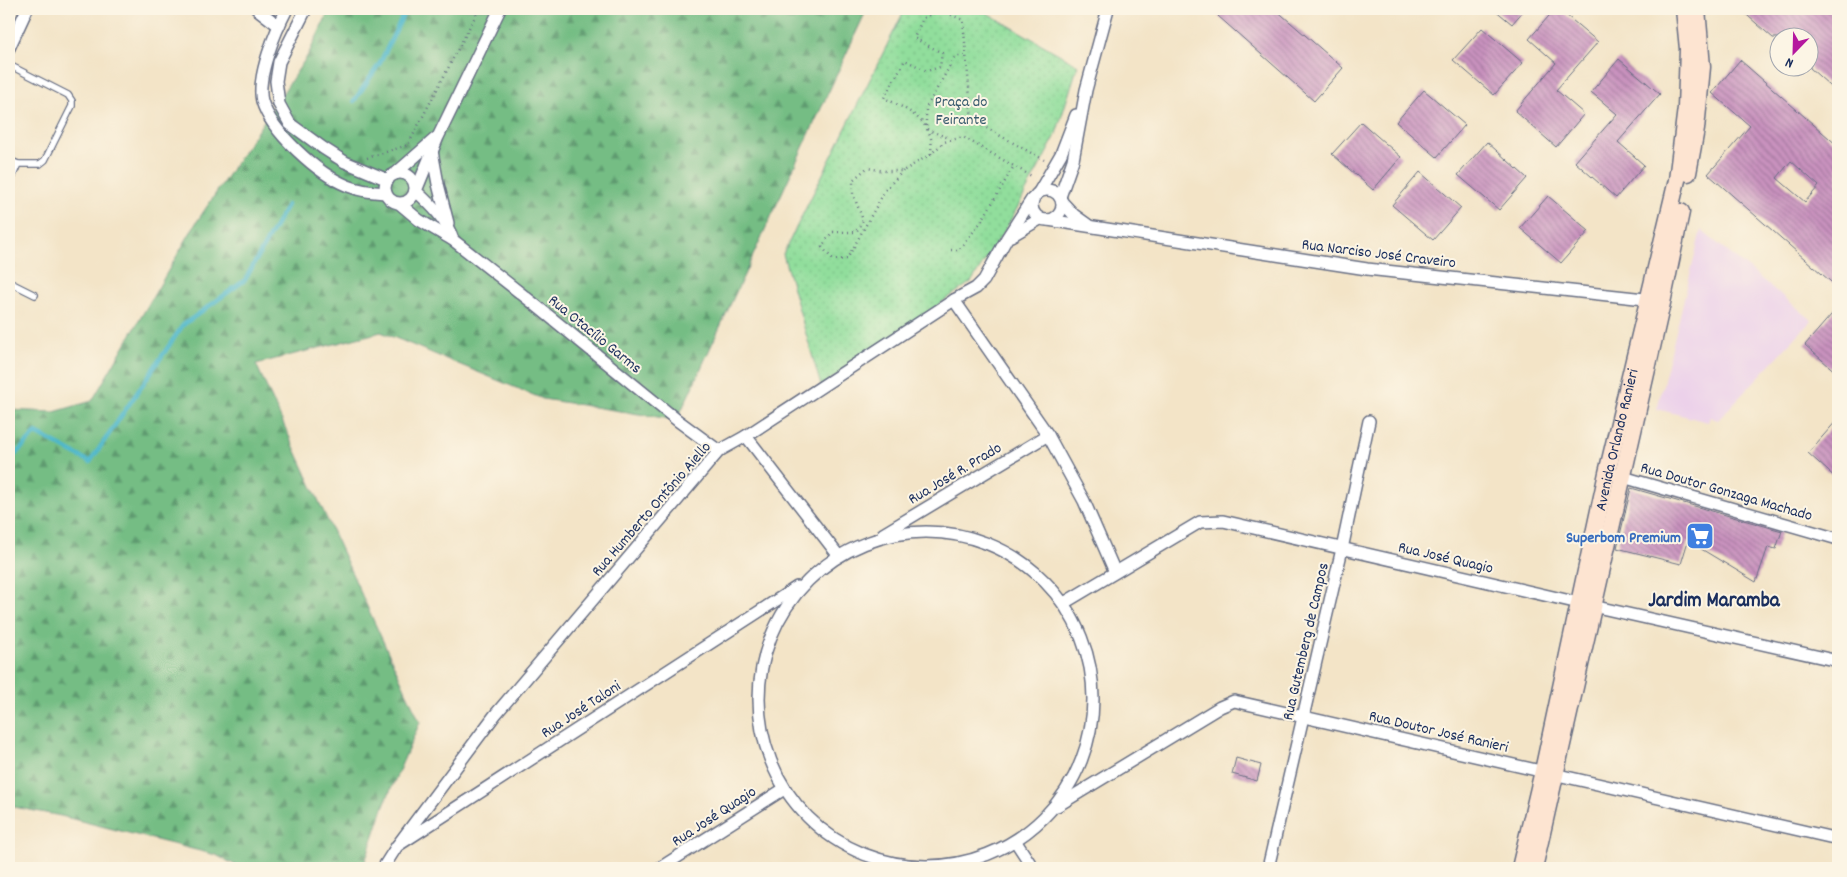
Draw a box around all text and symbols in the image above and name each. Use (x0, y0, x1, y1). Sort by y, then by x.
north arrow (1770, 28, 1820, 78)
text: N (1783, 52, 1797, 73)
park label: Praça do Feirante (935, 91, 987, 132)
street label: Rua Narciso José Craveiro (1300, 234, 1457, 275)
street label: Rua Otacílio Garms (543, 290, 646, 380)
street label: Avenida Orlando Ranieri (1590, 367, 1646, 513)
street label: Rua Humberto Ontõnio Aiello (587, 437, 717, 582)
street label: Rua José R. Prado (904, 437, 1006, 511)
street label: Rua Doutor Gonzaga Machado (1638, 457, 1815, 528)
supermarket icon: Superbom Premium (1685, 521, 1715, 551)
place label: Superbom Premium (1566, 527, 1681, 550)
street label: Rua José Quagio (1396, 536, 1495, 581)
street label: Rua Gutemberg de Campos (1277, 560, 1336, 723)
district label: Jardim Maramba (1648, 587, 1781, 617)
street label: Rua José Taloni (537, 676, 626, 745)
street label: Rua Doutor José Ranieri (1366, 705, 1511, 760)
street label: Rua José Quagio (667, 781, 761, 853)

